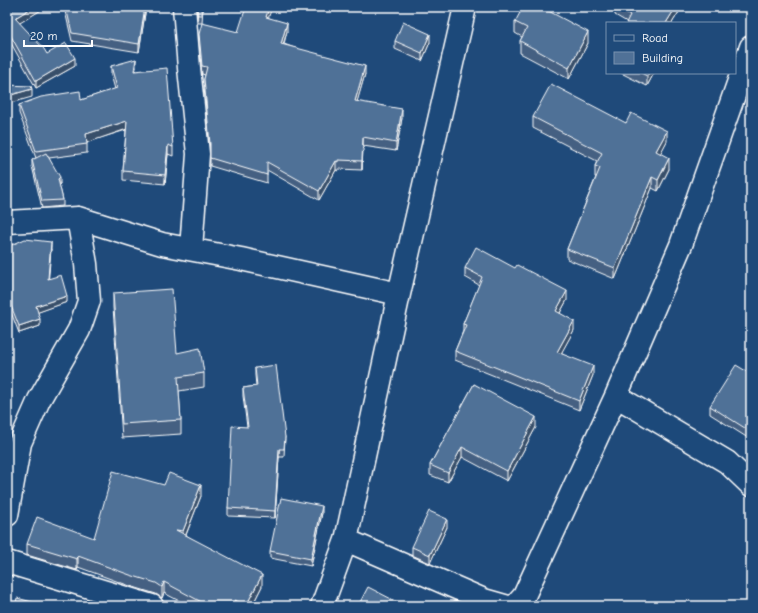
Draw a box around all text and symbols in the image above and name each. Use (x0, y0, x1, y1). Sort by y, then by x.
scale bar (24, 22, 92, 48)
legend (606, 22, 736, 74)
text: 20 m (30, 29, 58, 43)
text: Road (642, 31, 668, 45)
text: Building (642, 51, 683, 65)

